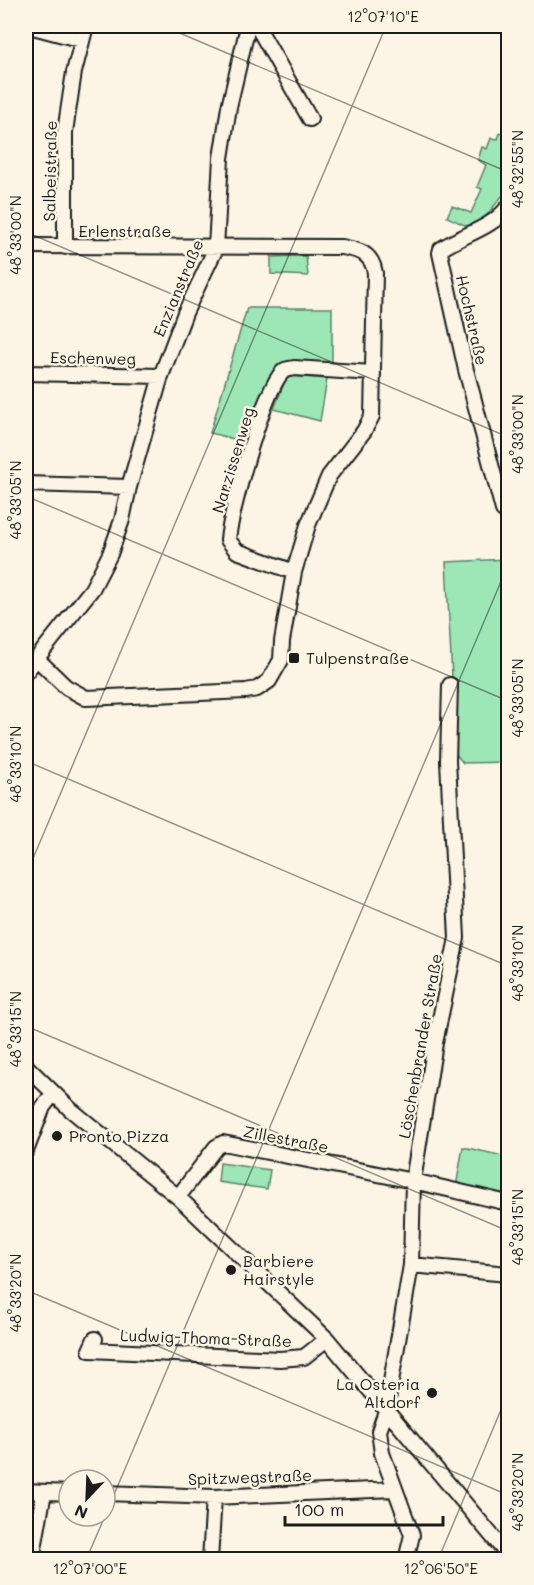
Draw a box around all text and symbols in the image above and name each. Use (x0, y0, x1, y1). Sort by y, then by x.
text: 12°07'10"E (347, 6, 419, 26)
street label: Salbeistraße (38, 120, 61, 222)
text: 48°32'55"N (507, 130, 527, 208)
text: 48°33'00"N (5, 195, 25, 275)
street label: Erlenstraße (79, 220, 171, 241)
street label: Enzianstraße (148, 236, 207, 340)
street label: Hochstraße (452, 273, 493, 367)
street label: Eschenweg (50, 346, 136, 369)
text: 48°33'00"N (507, 394, 527, 474)
street label: Narzissenweg (206, 404, 259, 515)
text: 48°33'05"N (5, 461, 25, 539)
place label: Tulpenstraße (306, 647, 409, 668)
marker: Tulpenstraße (287, 651, 301, 665)
text: 48°33'05"N (507, 659, 527, 737)
text: 48°33'10"N (5, 726, 25, 802)
text: 48°33'10"N (507, 925, 527, 1001)
street label: Löschenbrander Straße (393, 952, 446, 1140)
text: 48°33'15"N (5, 991, 25, 1067)
street label: Zillestraße (242, 1120, 331, 1157)
place label: Pronto Pizza (69, 1125, 169, 1146)
marker: Pronto Pizza (50, 1129, 64, 1143)
text: 48°33'15"N (507, 1189, 527, 1265)
place label: Barbiere Hairstyle (243, 1250, 314, 1289)
text: 48°33'20"N (5, 1254, 25, 1332)
marker: Barbiere Hairstyle (224, 1263, 238, 1277)
street label: Ludwig-Thoma-Straße (120, 1324, 292, 1351)
place label: La Osteria Altdorf (336, 1373, 421, 1412)
marker: La Osteria Altdorf (425, 1386, 439, 1400)
text: 48°33'20"N (507, 1453, 527, 1531)
street label: Spitzwegstraße (188, 1464, 312, 1489)
north arrow (57, 1468, 117, 1528)
scale bar (285, 1489, 442, 1527)
text: 100 m (294, 1497, 344, 1521)
text: N (71, 1500, 91, 1524)
text: 12°07'00"E (53, 1558, 127, 1578)
text: 12°06'50"E (404, 1558, 479, 1578)

